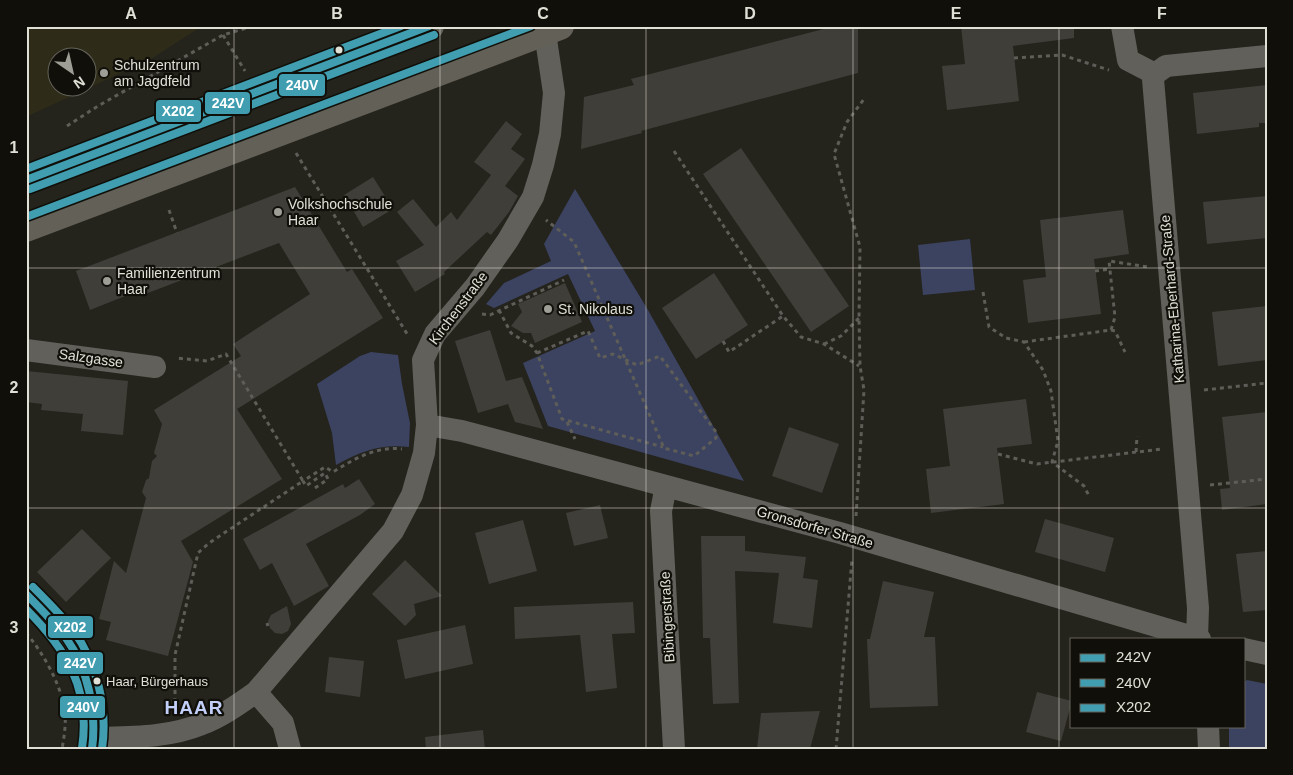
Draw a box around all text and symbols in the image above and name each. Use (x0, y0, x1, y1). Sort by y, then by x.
text: A (125, 5, 137, 22)
text: B (331, 5, 343, 22)
text: C (537, 5, 549, 22)
text: D (744, 5, 756, 22)
text: E (951, 5, 962, 22)
text: F (1157, 5, 1167, 22)
unlabelled marker (334, 45, 344, 55)
north arrow (48, 48, 98, 98)
place label: Schulzentrum am Jagdfeld (114, 57, 200, 89)
marker: Schulzentrum am Jagdfeld (98, 67, 110, 79)
text: N (71, 73, 88, 92)
line badge: 240V (278, 73, 326, 97)
text: 240V (286, 77, 319, 93)
line badge: 242V (204, 91, 251, 115)
text: 242V (212, 95, 245, 111)
line badge: X202 (155, 99, 202, 123)
text: X202 (162, 103, 195, 119)
text: 1 (10, 139, 19, 156)
place label: Volkshochschule Haar (288, 196, 393, 228)
marker: Volkshochschule Haar (272, 206, 284, 218)
street label: Katharina-Eberhard-Straße (1157, 214, 1187, 384)
place label: Familienzentrum Haar (117, 265, 220, 297)
street label: Kirchenstraße (425, 268, 491, 348)
marker: Familienzentrum Haar (101, 275, 113, 287)
place label: St. Nikolaus (558, 301, 633, 317)
marker: St. Nikolaus (542, 303, 554, 315)
street label: Salzgasse (58, 346, 124, 370)
text: 2 (10, 379, 19, 396)
street label: Gronsdorfer Straße (755, 503, 875, 551)
street label: Bibingerstraße (657, 571, 677, 663)
line badge: X202 (47, 615, 94, 639)
text: 3 (10, 619, 19, 636)
text: X202 (54, 619, 87, 635)
legend (1070, 638, 1246, 728)
text: 242V (1116, 648, 1151, 665)
line badge: 242V (56, 651, 104, 675)
text: 242V (64, 655, 97, 671)
place label: Haar, Bürgerhaus (106, 674, 208, 689)
text: 240V (1116, 674, 1151, 691)
marker: Haar, Bürgerhaus (92, 676, 102, 686)
line badge: 240V (59, 695, 106, 719)
district label: HAAR (165, 697, 223, 718)
text: X202 (1116, 698, 1151, 715)
text: 240V (67, 699, 100, 715)

